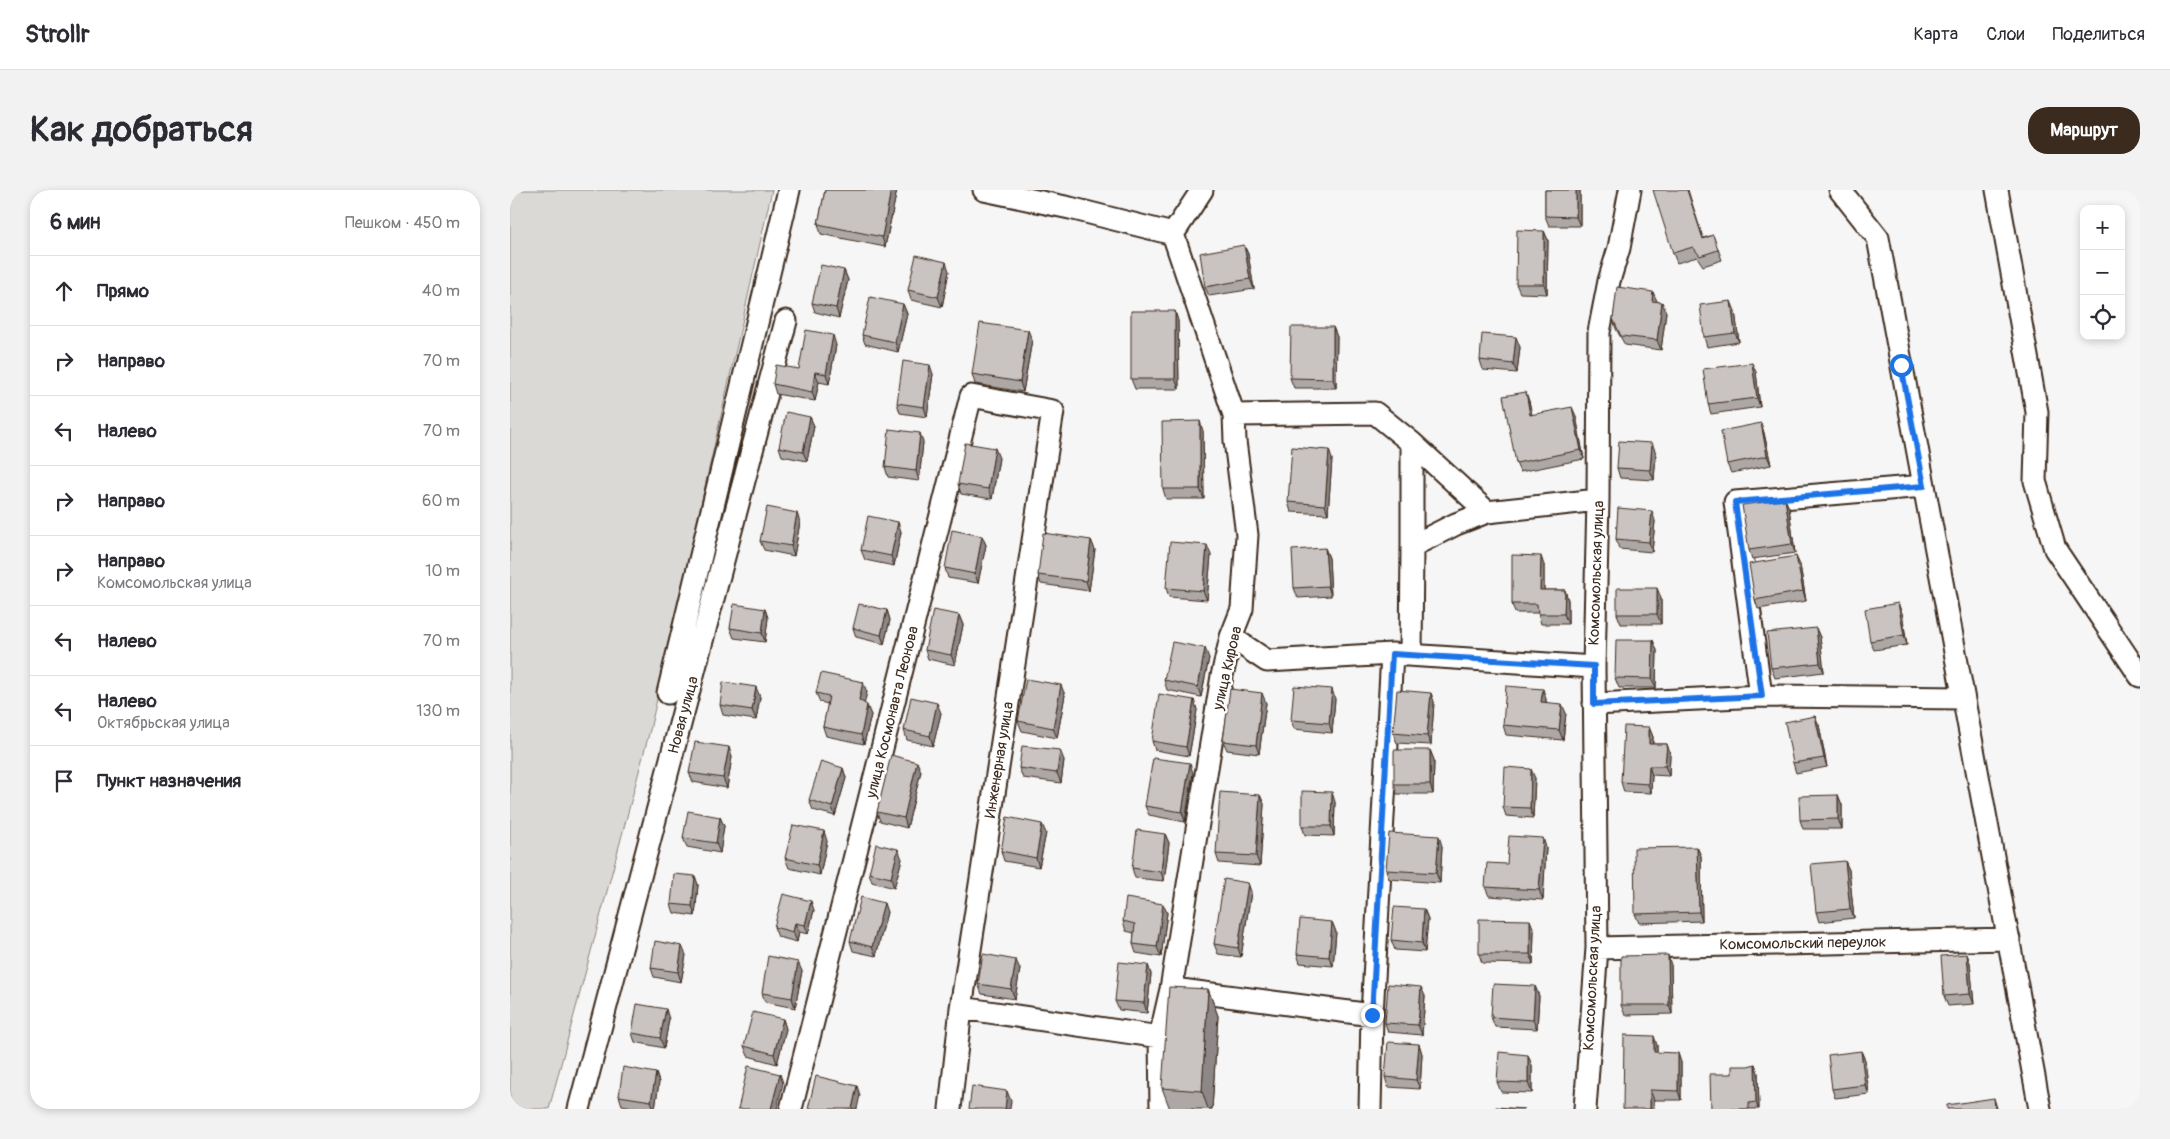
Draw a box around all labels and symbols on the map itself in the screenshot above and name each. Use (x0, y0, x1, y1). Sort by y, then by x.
route start (1890, 354, 1913, 377)
street label: Комсомольская улица (1584, 500, 1609, 646)
street label: улица Космонавта Леонова (862, 624, 923, 801)
street label: улица Кирова (1208, 624, 1246, 713)
street label: Новая улица (664, 674, 703, 756)
street label: Инженерная улица (981, 701, 1018, 820)
street label: Комсомольская улица (1579, 905, 1606, 1051)
street label: Комсомольский переулок (1719, 933, 1887, 954)
route end (1361, 1004, 1384, 1027)

